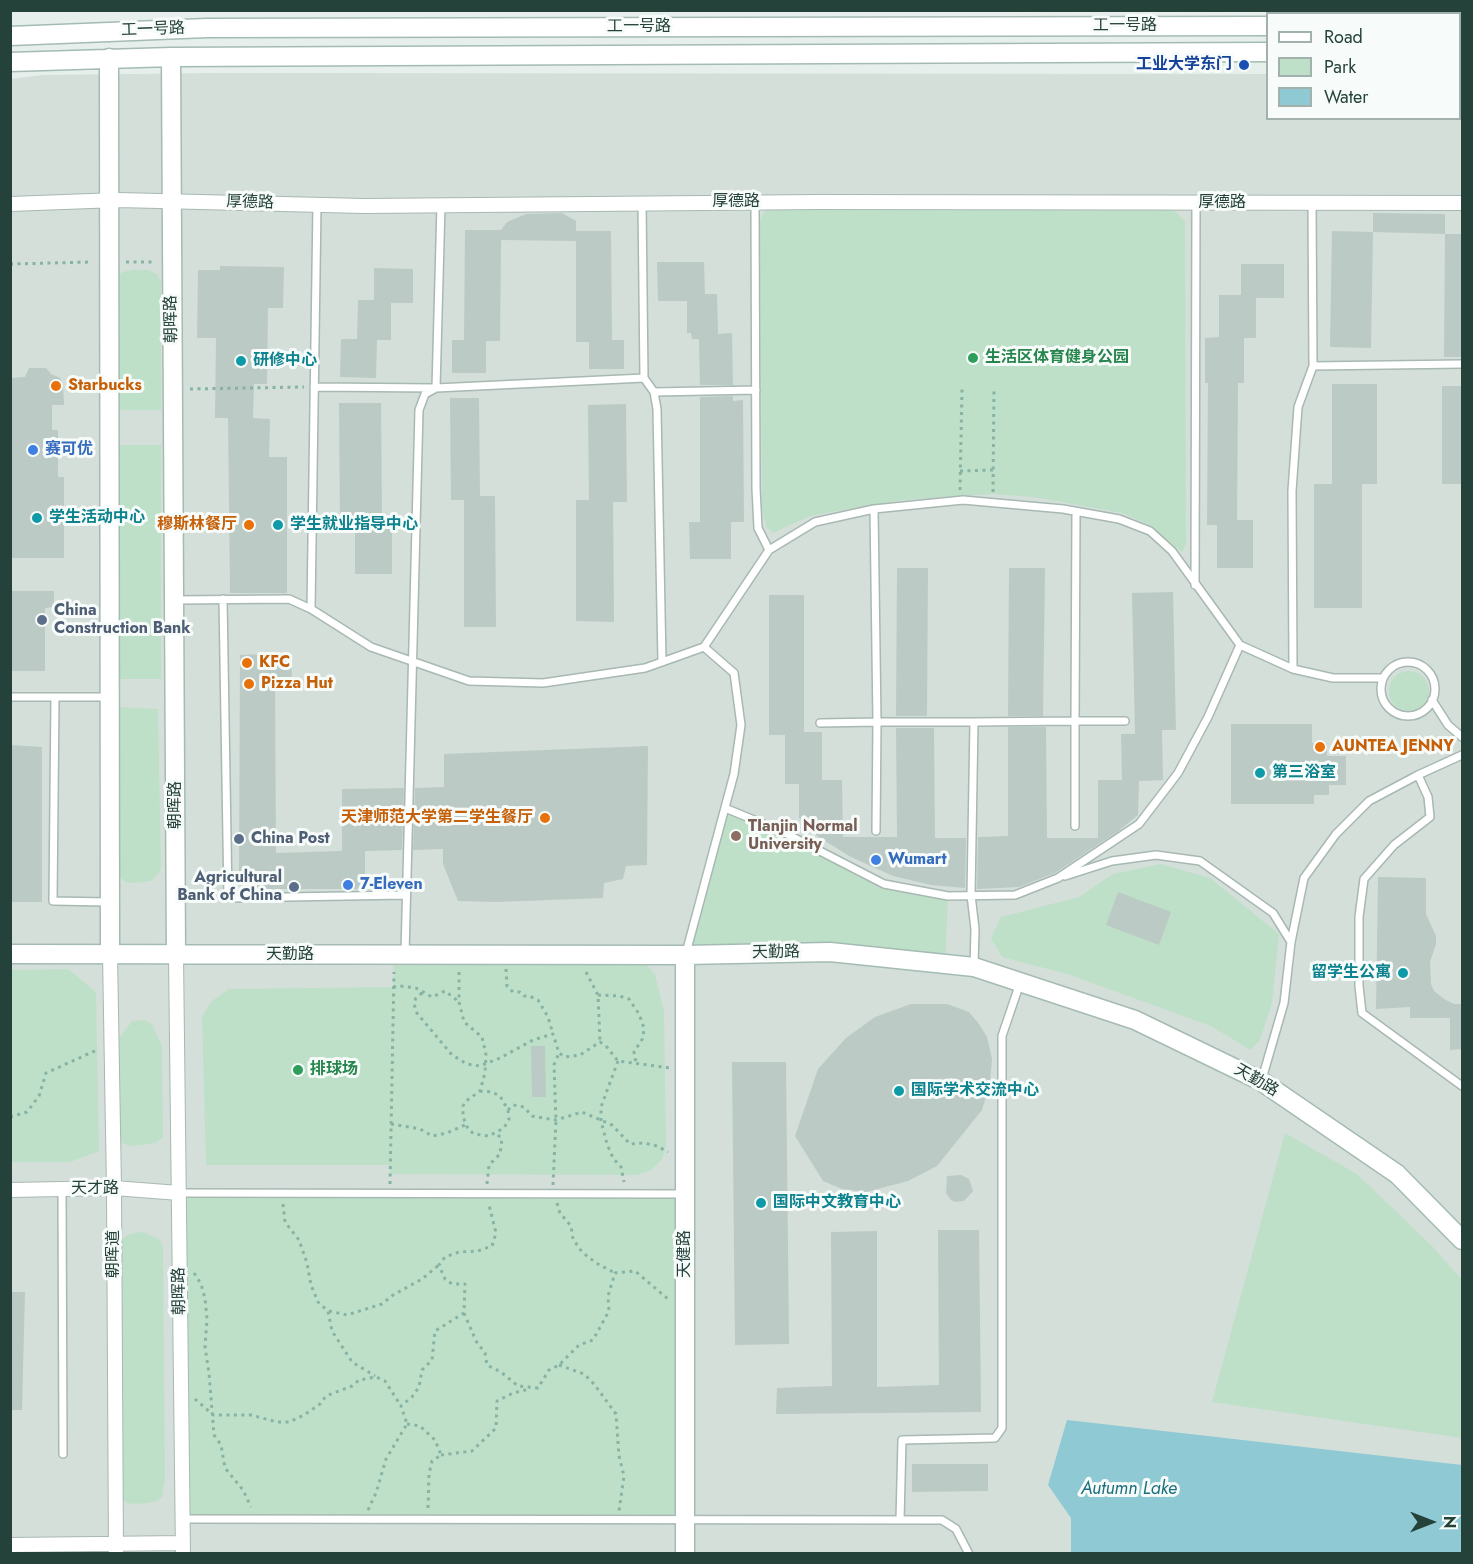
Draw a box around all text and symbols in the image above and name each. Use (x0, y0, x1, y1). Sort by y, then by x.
legend (1266, 12, 1461, 120)
street label: 工一号路 (1093, 16, 1157, 36)
street label: 工一号路 (607, 17, 671, 37)
street label: 工一号路 (121, 19, 185, 41)
text: Road (1324, 24, 1363, 50)
text: Park (1324, 54, 1356, 80)
place label: 工业大学东门 (1136, 55, 1232, 75)
marker: 工业大学东门 (1237, 58, 1251, 72)
text: Water (1324, 84, 1368, 110)
street label: 厚德路 (712, 192, 760, 212)
street label: 厚德路 (226, 193, 274, 213)
street label: 厚德路 (1198, 193, 1246, 213)
street label: 朝晖路 (162, 295, 182, 343)
place label: 生活区体育健身公园 (985, 348, 1129, 368)
place label: 研修中心 (253, 351, 317, 371)
marker: 生活区体育健身公园 (966, 351, 980, 365)
marker: 研修中心 (234, 354, 248, 368)
place label: Starbucks (68, 376, 142, 396)
marker: Starbucks (49, 379, 63, 393)
place label: 赛可优 (45, 440, 93, 460)
marker: 赛可优 (26, 443, 40, 457)
place label: 学生活动中心 (49, 508, 145, 528)
marker: 学生活动中心 (30, 511, 44, 525)
place label: 穆斯林餐厅 (157, 515, 237, 535)
place label: 学生就业指导中心 (290, 515, 418, 535)
marker: 穆斯林餐厅 (242, 518, 256, 532)
marker: 学生就业指导中心 (271, 518, 285, 532)
place label: China Construction Bank (54, 601, 191, 639)
marker: China Construction Bank (35, 613, 49, 627)
place label: KFC (259, 653, 290, 673)
marker: KFC (240, 656, 254, 670)
place label: Pizza Hut (261, 674, 333, 694)
marker: Pizza Hut (242, 677, 256, 691)
place label: AUNTEA JENNY (1332, 737, 1454, 757)
marker: AUNTEA JENNY (1313, 740, 1327, 754)
place label: 第三浴室 (1272, 763, 1336, 783)
marker: 第三浴室 (1253, 766, 1267, 780)
street label: 朝晖路 (166, 781, 186, 829)
place label: 天津师范大学第二学生餐厅 (341, 808, 533, 828)
marker: 天津师范大学第二学生餐厅 (538, 811, 552, 825)
place label: TIanjin Normal University (748, 817, 857, 855)
place label: China Post (251, 829, 330, 849)
marker: TIanjin Normal University (729, 829, 743, 843)
marker: China Post (232, 832, 246, 846)
place label: Wumart (888, 850, 947, 870)
marker: Wumart (869, 853, 883, 867)
place label: Agricultural Bank of China (177, 868, 282, 906)
place label: 7-Eleven (360, 875, 423, 895)
marker: 7-Eleven (341, 878, 355, 892)
marker: Agricultural Bank of China (287, 880, 301, 894)
street label: 天勤路 (752, 943, 800, 963)
street label: 天勤路 (266, 945, 314, 965)
place label: 留学生公寓 (1311, 963, 1391, 983)
marker: 留学生公寓 (1396, 966, 1410, 980)
place label: 排球场 (310, 1060, 358, 1080)
street label: 天勤路 (1230, 1061, 1282, 1101)
marker: 排球场 (291, 1063, 305, 1077)
place label: 国际学术交流中心 (911, 1081, 1039, 1101)
marker: 国际学术交流中心 (892, 1084, 906, 1098)
street label: 天才路 (71, 1179, 119, 1199)
place label: 国际中文教育中心 (773, 1193, 901, 1213)
marker: 国际中文教育中心 (754, 1196, 768, 1210)
street label: 朝晖道 (104, 1230, 124, 1278)
street label: 天健路 (675, 1230, 695, 1278)
street label: 朝晖路 (170, 1267, 190, 1315)
water label: Autumn Lake (1081, 1479, 1177, 1501)
north arrow (1401, 1492, 1461, 1552)
text: N (1438, 1516, 1461, 1528)

